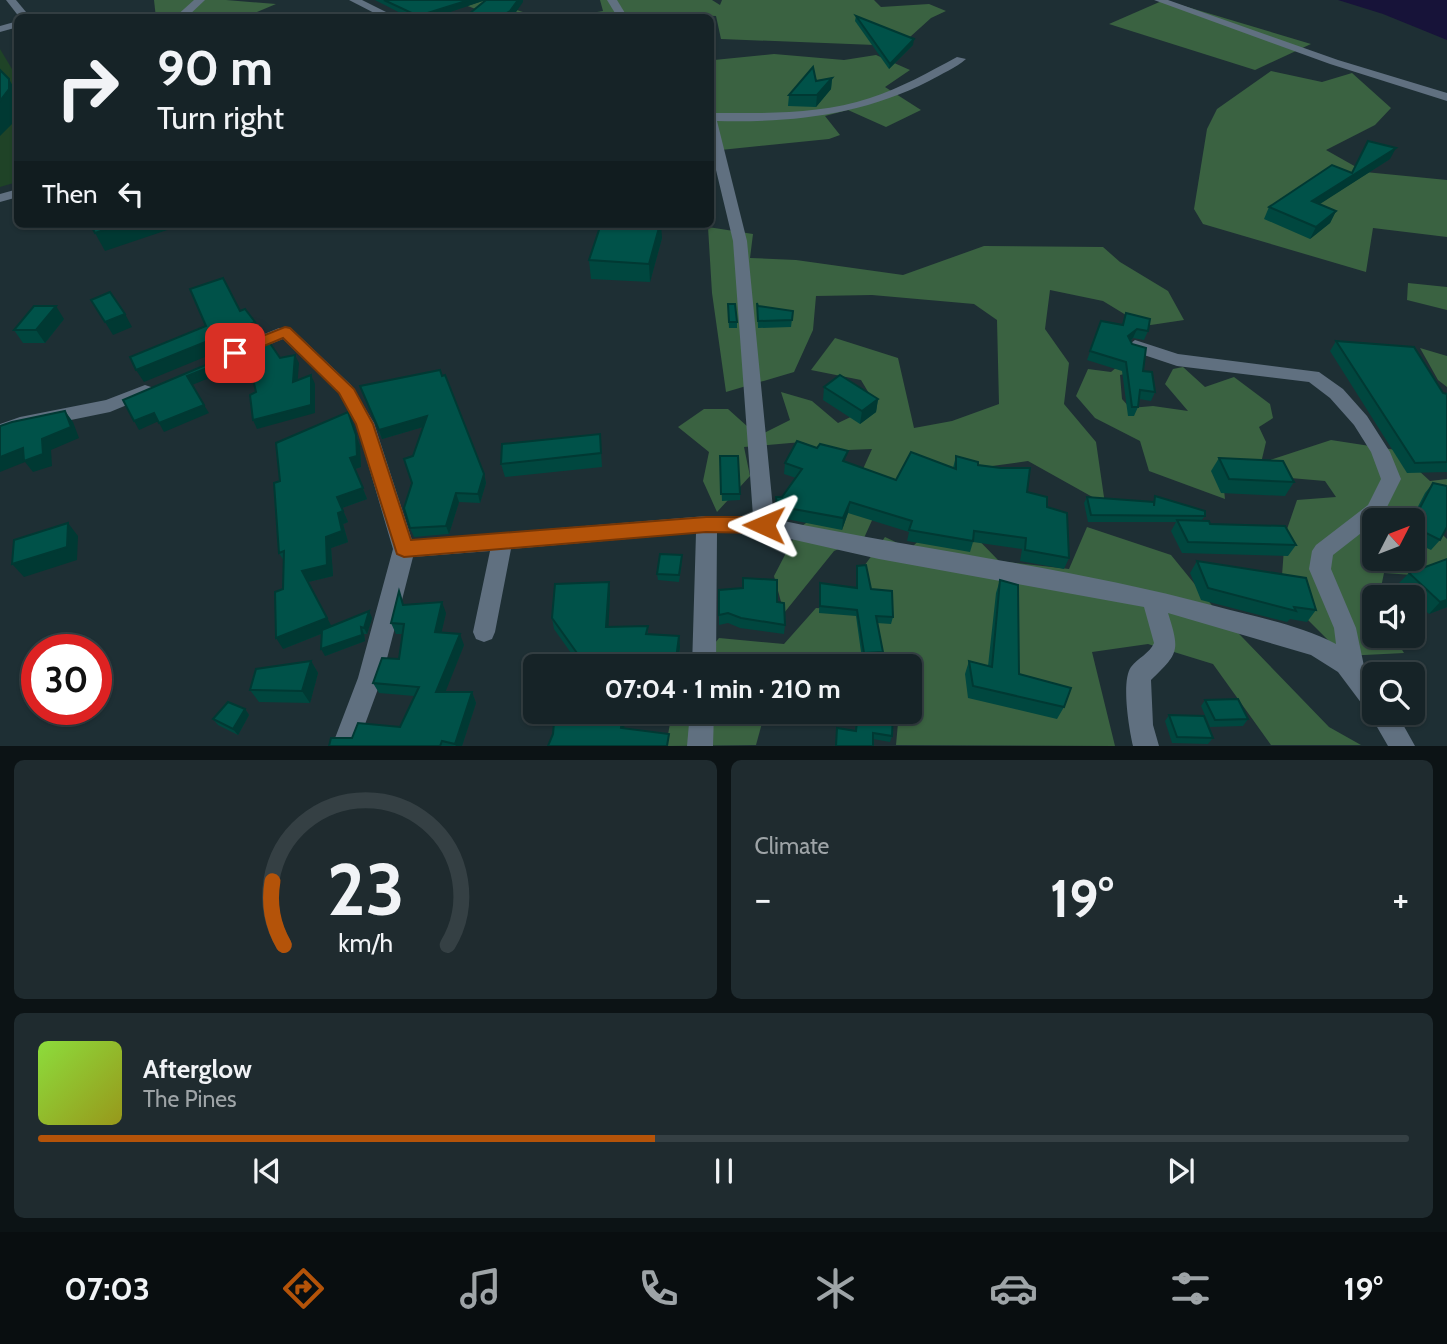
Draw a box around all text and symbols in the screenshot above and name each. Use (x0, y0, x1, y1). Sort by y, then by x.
text: 90 m (157, 38, 273, 97)
icon: right (42, 42, 133, 133)
text: Turn right (157, 98, 284, 137)
icon: left (112, 175, 150, 213)
text: Then (42, 178, 98, 210)
pin (205, 323, 265, 383)
icon: arrive (216, 334, 254, 372)
position arrow (727, 488, 801, 562)
north arrow (1362, 508, 1424, 570)
map controls (1362, 508, 1425, 725)
button: sound (1362, 585, 1425, 648)
speed limit sign: 30 (21, 634, 112, 725)
button: search (1362, 662, 1425, 725)
text: 07:04 · 1 min · 210 m (604, 673, 841, 705)
text: Climate (755, 832, 829, 860)
text: 23 (326, 846, 404, 934)
text: 19° (1050, 867, 1113, 930)
text: − (755, 875, 771, 922)
text: + (1392, 875, 1409, 922)
text: km/h (338, 928, 393, 958)
text: Afterglow (143, 1053, 252, 1085)
text: The Pines (143, 1085, 237, 1113)
icon: previous (248, 1152, 286, 1190)
icon: pause (705, 1152, 743, 1190)
icon: next (1162, 1152, 1200, 1190)
icon: directions (279, 1264, 328, 1313)
icon: music (456, 1264, 505, 1313)
icon: phone (634, 1264, 683, 1313)
icon: climate (811, 1264, 860, 1313)
icon: car (989, 1264, 1038, 1313)
icon: filters (1166, 1264, 1215, 1313)
text: 07:03 (64, 1269, 150, 1308)
text: 19° (1344, 1269, 1383, 1308)

